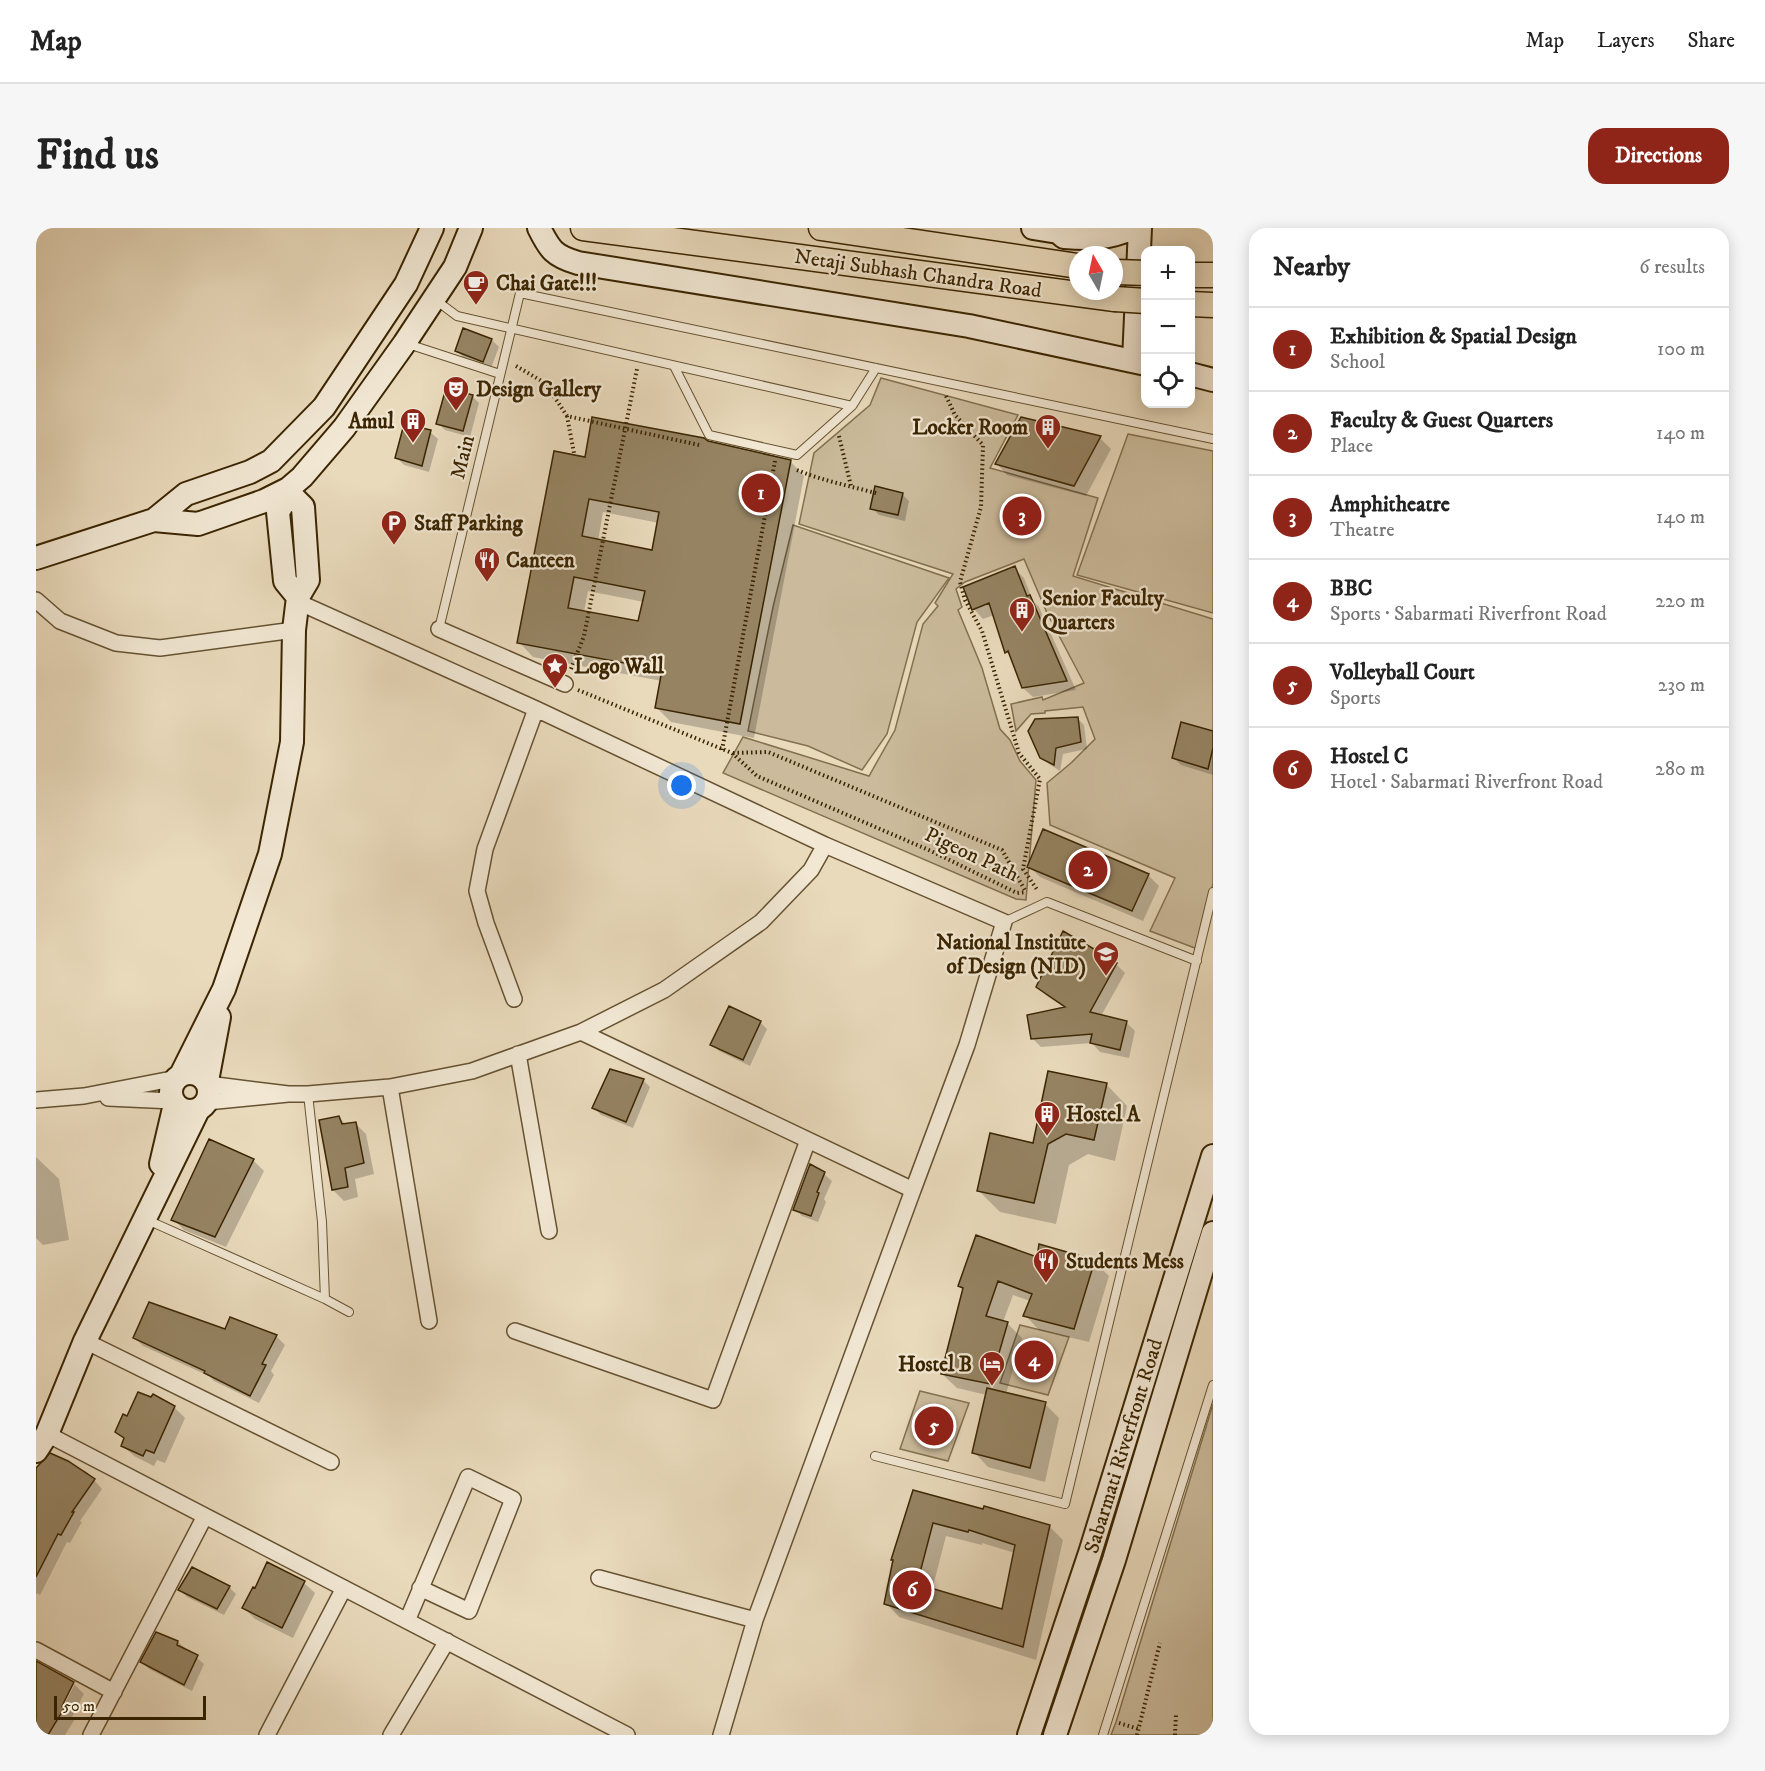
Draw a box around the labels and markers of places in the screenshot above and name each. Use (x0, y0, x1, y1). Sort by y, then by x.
cafe icon: Chai Gate!!! (461, 268, 491, 306)
place label: Chai Gate!!! (496, 271, 597, 297)
theatre icon: Design Gallery (441, 374, 471, 412)
place label: Design Gallery (476, 377, 602, 403)
building icon: Amul (398, 406, 428, 444)
place label: Amul (348, 409, 395, 435)
building icon: Locker Room (1033, 412, 1063, 450)
place label: Locker Room (912, 415, 1028, 441)
pin: 1 (742, 470, 780, 516)
pin: 3 (1002, 494, 1042, 538)
parking icon: Staff Parking (379, 508, 409, 546)
place label: Staff Parking (414, 511, 523, 537)
restaurant icon: Canteen (472, 545, 502, 583)
place label: Canteen (506, 548, 576, 574)
place label: Senior Faculty Quarters (1042, 586, 1165, 636)
building icon: Senior Faculty Quarters (1007, 595, 1037, 633)
place icon: Logo Wall (540, 651, 570, 689)
place label: Logo Wall (574, 654, 664, 680)
pin: 2 (1068, 848, 1108, 892)
place label: National Institute of Design (NID) (936, 930, 1086, 980)
school or university icon: National Institute of Design (NID) (1091, 939, 1121, 977)
building icon: Hostel A (1032, 1099, 1062, 1137)
place label: Hostel A (1066, 1102, 1141, 1128)
restaurant icon: Students Mess (1031, 1246, 1061, 1284)
place label: Students Mess (1066, 1249, 1184, 1275)
pin: 4 (1014, 1338, 1054, 1382)
hotel icon: Hostel B (977, 1349, 1007, 1387)
place label: Hostel B (898, 1352, 972, 1378)
pin: 5 (914, 1404, 954, 1448)
pin: 6 (892, 1568, 932, 1612)

